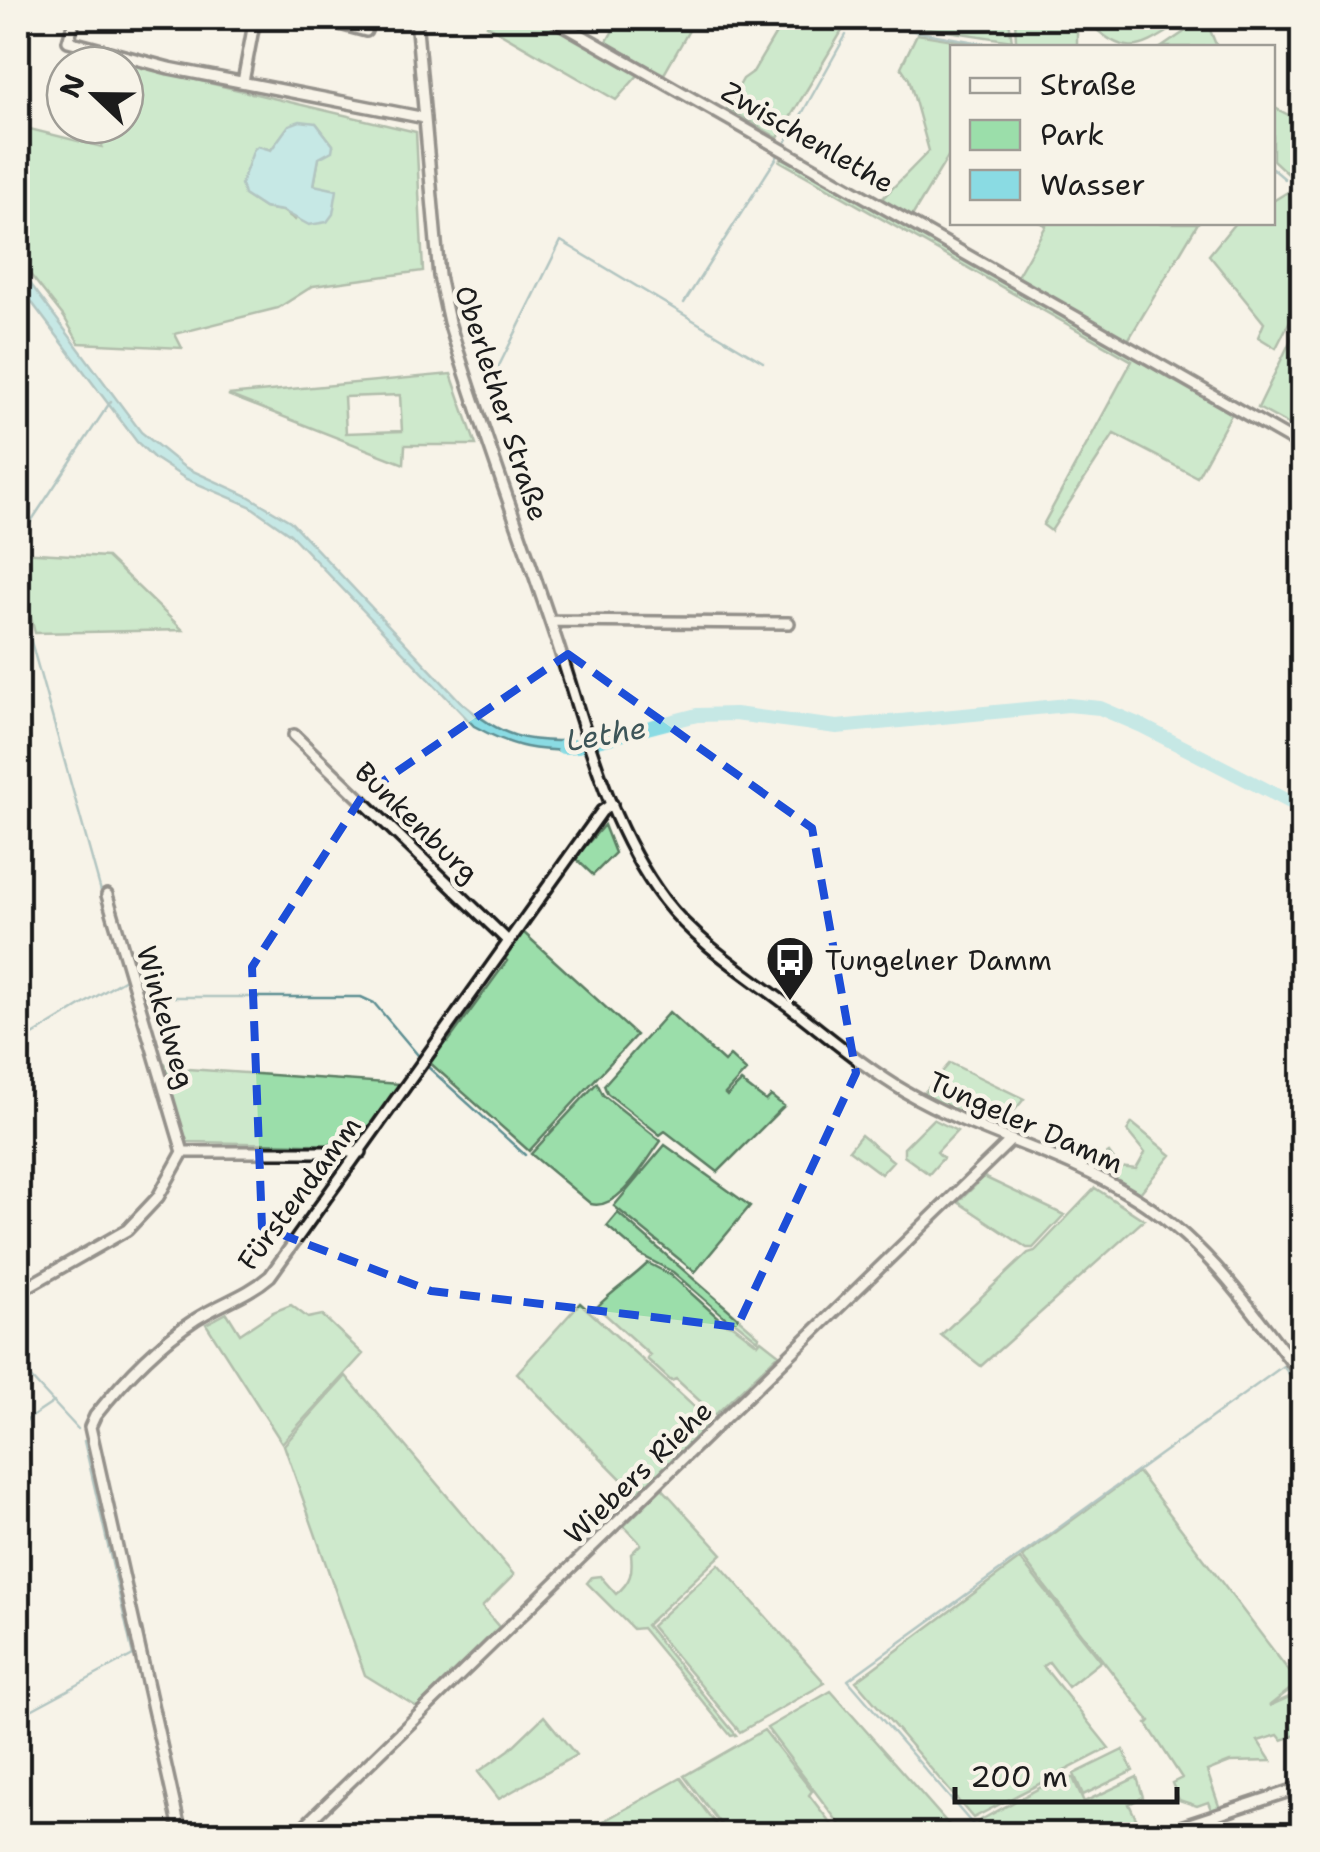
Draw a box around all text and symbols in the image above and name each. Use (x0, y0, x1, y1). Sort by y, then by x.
north arrow (45, 45, 145, 145)
legend (950, 45, 1275, 225)
text: Straße (1040, 64, 1137, 105)
text: N (50, 68, 94, 103)
street label: Zwischenlethe (715, 72, 901, 202)
text: Park (1040, 114, 1104, 155)
text: Wasser (1040, 164, 1145, 205)
street label: Oberlether Straße (446, 280, 558, 526)
water label: Lethe (563, 707, 649, 761)
street label: Bunkenburg (347, 753, 487, 891)
bus stop icon: Tungelner Damm (764, 934, 816, 1002)
street label: Winkelweg (128, 941, 204, 1093)
place label: Tungelner Damm (825, 941, 1052, 979)
street label: Tungeler Damm (923, 1062, 1129, 1182)
street label: Fürstendamm (228, 1108, 370, 1278)
street label: Wiebers Riehe (556, 1392, 720, 1552)
scale bar (955, 1742, 1178, 1804)
text: 200 m (970, 1756, 1068, 1797)

